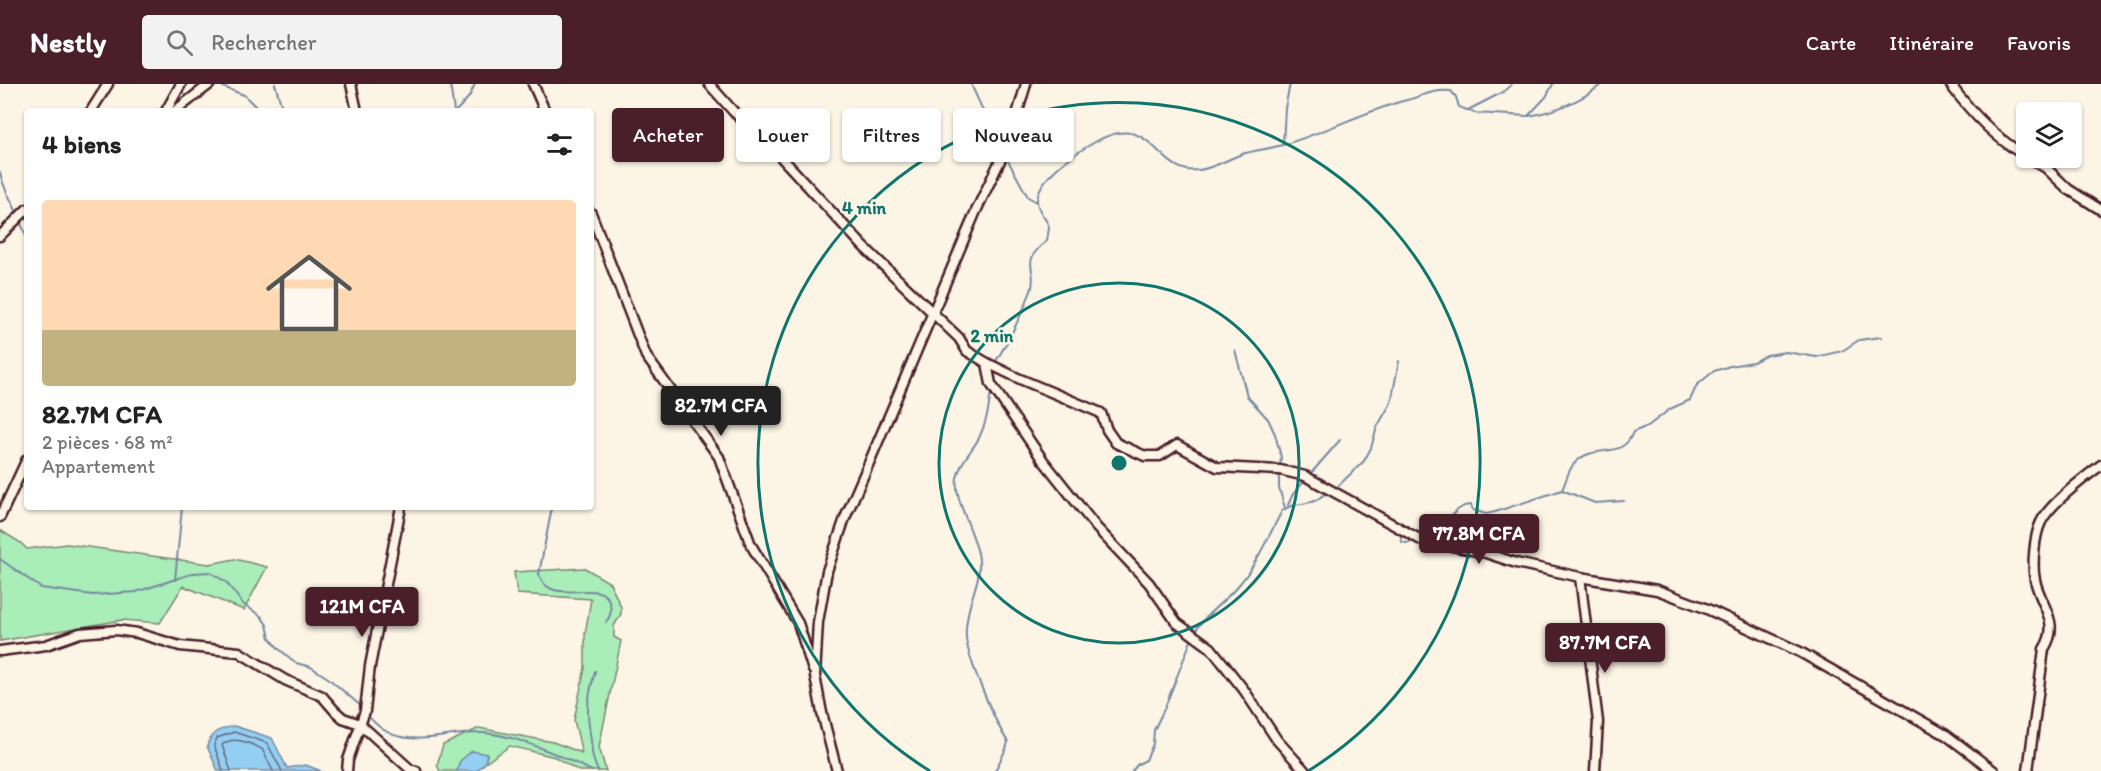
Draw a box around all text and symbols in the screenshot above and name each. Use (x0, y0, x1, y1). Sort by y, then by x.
search box (142, 15, 562, 69)
text: Nestly (30, 25, 106, 59)
icon: search (163, 26, 196, 59)
text: Rechercher (211, 29, 317, 56)
text: Carte (1806, 30, 1856, 55)
text: Itinéraire (1889, 30, 1974, 55)
text: Favoris (2007, 30, 2071, 55)
map controls (2016, 102, 2082, 168)
button: layers (2016, 102, 2082, 168)
chip: Acheter (612, 108, 724, 162)
chip: Louer (736, 108, 830, 162)
chip: Filtres (842, 108, 941, 162)
chip: Nouveau (953, 108, 1074, 162)
text: 4 biens (42, 128, 122, 160)
icon: filters (543, 128, 576, 161)
text: 4 min (842, 197, 887, 219)
icon: home (255, 239, 363, 347)
text: 2 min (971, 325, 1014, 347)
pin: 82.7M CFA (652, 386, 790, 437)
text: 82.7M CFA (675, 393, 767, 417)
text: 82.7M CFA (42, 398, 162, 430)
text: 2 pièces · 68 m² (42, 430, 173, 454)
centre of rings (1109, 453, 1129, 473)
text: Appartement (42, 454, 155, 478)
pin: 77.8M CFA (1410, 514, 1548, 565)
text: 77.8M CFA (1433, 521, 1525, 545)
pin: 121M CFA (300, 587, 424, 638)
text: 121M CFA (319, 594, 405, 618)
pin: 87.7M CFA (1536, 623, 1674, 674)
text: 87.7M CFA (1559, 630, 1651, 654)

